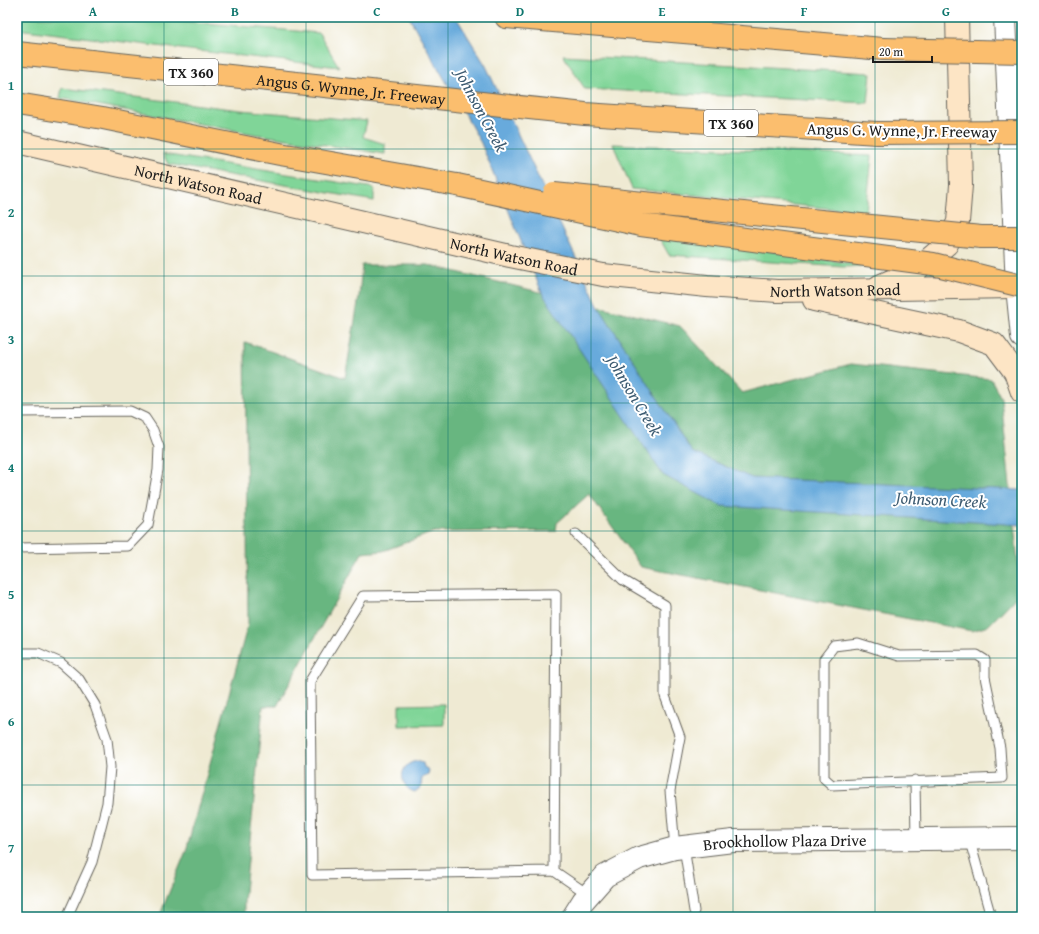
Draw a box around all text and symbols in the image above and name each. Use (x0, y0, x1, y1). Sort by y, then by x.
text: A (89, 2, 98, 21)
text: B (231, 2, 239, 21)
text: C (373, 2, 381, 21)
text: D (516, 2, 524, 21)
text: E (659, 2, 666, 21)
text: F (801, 2, 808, 21)
text: G (942, 2, 950, 21)
scale bar (873, 38, 932, 64)
text: 20 m (879, 43, 903, 60)
road number: TX 360 (164, 59, 218, 85)
water label: Johnson Creek (448, 61, 514, 156)
street label: Angus G. Wynne, Jr. Freeway (255, 67, 447, 111)
text: 1 (8, 76, 14, 95)
road number: TX 360 (704, 110, 758, 136)
street label: Angus G. Wynne, Jr. Freeway (807, 116, 997, 144)
street label: North Watson Road (132, 158, 265, 210)
text: 2 (8, 203, 15, 222)
street label: North Watson Road (448, 231, 581, 282)
street label: North Watson Road (769, 277, 901, 303)
text: 3 (8, 330, 14, 349)
water label: Johnson Creek (599, 347, 669, 440)
text: 4 (8, 458, 15, 477)
water label: Johnson Creek (892, 484, 987, 514)
text: 5 (8, 585, 15, 604)
text: 6 (8, 712, 15, 731)
street label: Brookhollow Plaza Drive (702, 828, 866, 857)
text: 7 (8, 839, 15, 858)

